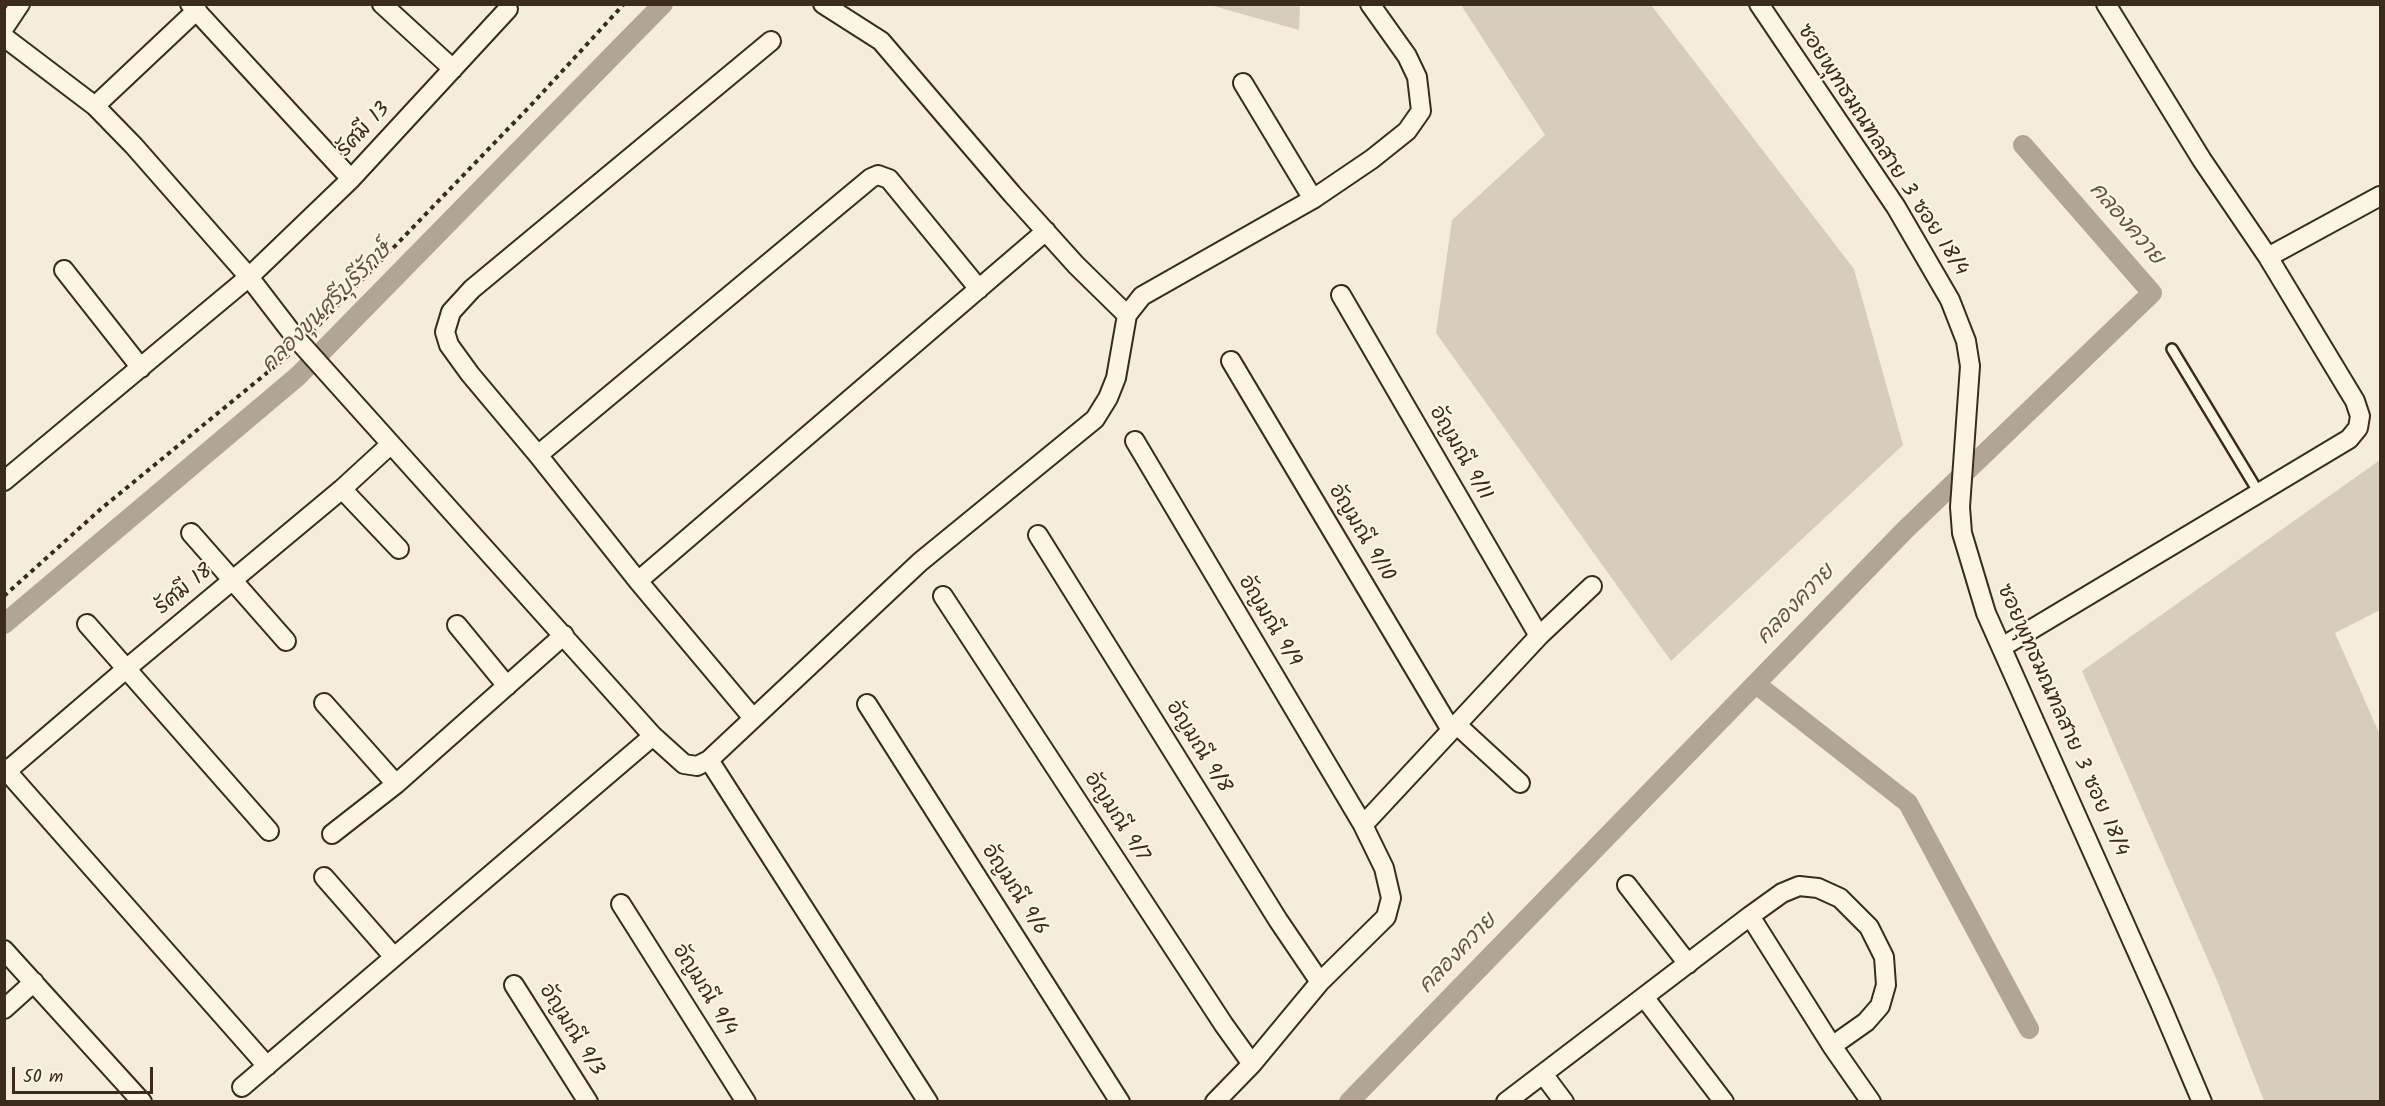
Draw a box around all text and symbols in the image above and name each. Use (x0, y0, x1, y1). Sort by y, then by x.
street label: ซอยพุทธมณฑลสาย 3 ซอย 18/4 (1790, 20, 1972, 282)
street label: รัศมี 13 (333, 98, 397, 164)
water label: คลองควาย (2082, 178, 2168, 272)
water label: คลองขุนศรีบุรีรักษ์ (257, 238, 399, 380)
street label: อัญมณี 9/11 (1422, 402, 1496, 506)
street label: อัญมณี 9/10 (1321, 481, 1399, 587)
street label: รัศมี 18 (151, 560, 219, 622)
water label: คลองควาย (1753, 561, 1841, 651)
street label: อัญมณี 9/9 (1231, 572, 1305, 672)
street label: ซอยพุทธมณฑลสาย 3 ซอย 18/4 (1989, 581, 2133, 861)
street label: อัญมณี 9/8 (1159, 697, 1235, 799)
street label: อัญมณี 9/7 (1077, 769, 1153, 867)
street label: อัญมณี 9/6 (974, 841, 1052, 941)
water label: คลองควาย (1415, 910, 1503, 1000)
street label: อัญมณี 9/4 (665, 941, 741, 1041)
street label: อัญมณี 9/3 (532, 980, 608, 1082)
scale bar (15, 1055, 156, 1093)
text: 50 m (23, 1063, 63, 1092)

